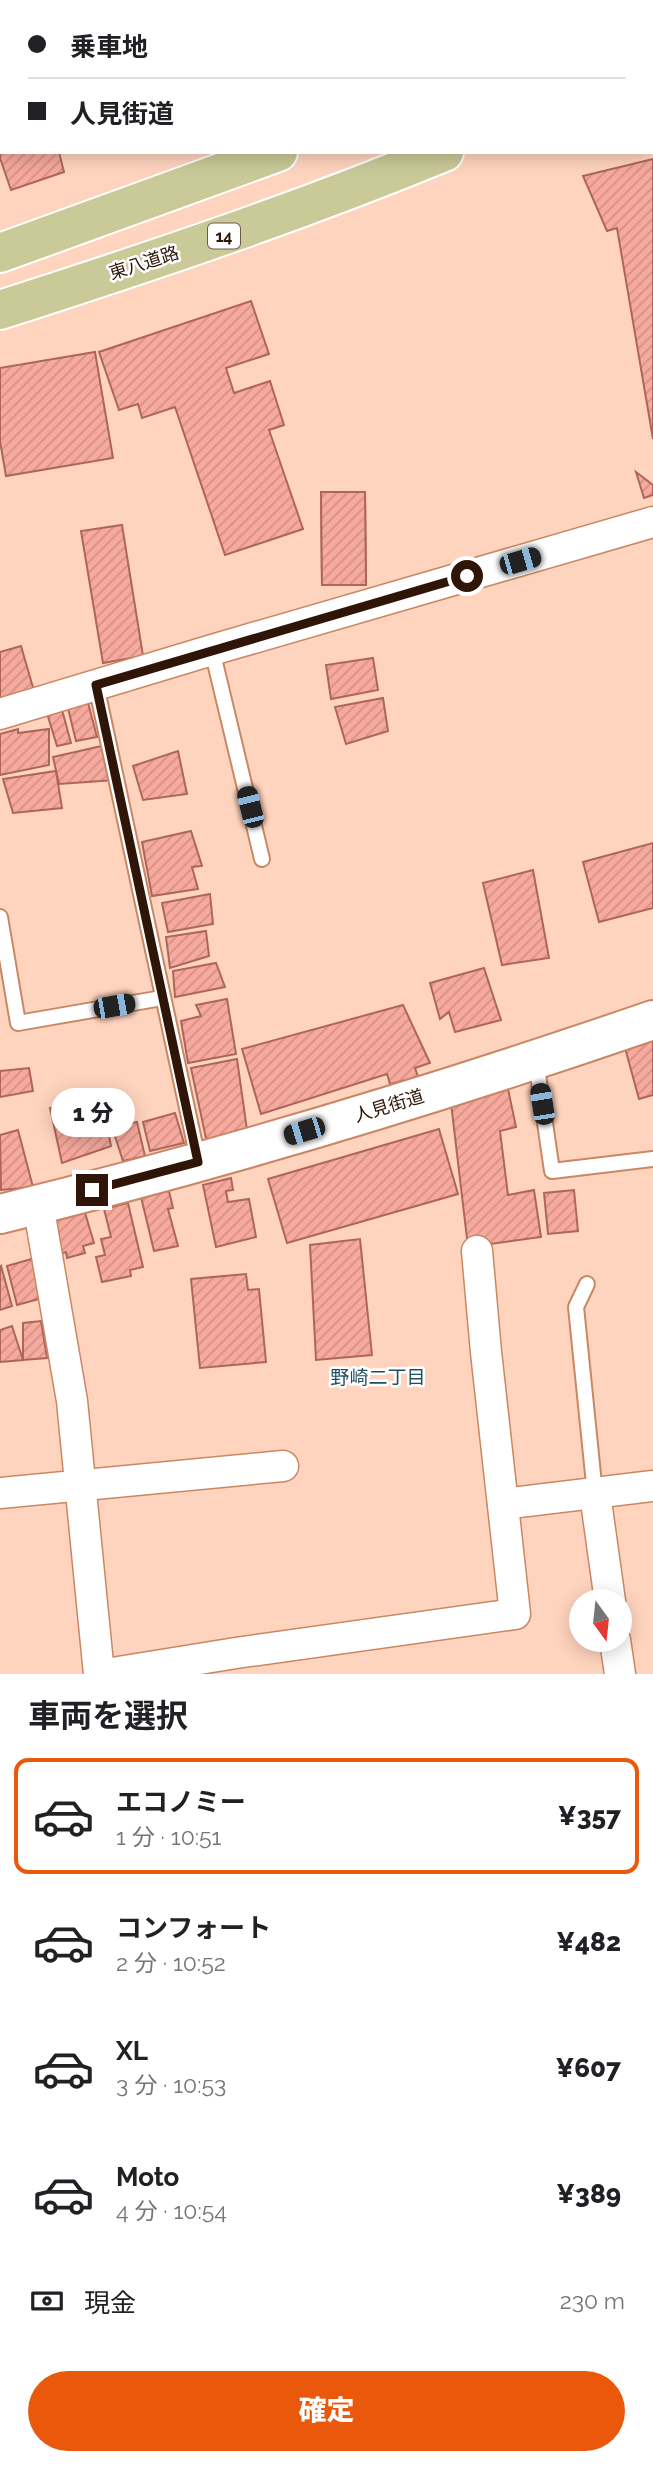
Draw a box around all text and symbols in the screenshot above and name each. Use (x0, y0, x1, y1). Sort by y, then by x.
text: 乗車地 (70, 32, 148, 62)
text: 人見街道 (70, 99, 174, 129)
road number: 14 (208, 224, 240, 248)
street label: 東八道路 (106, 241, 181, 284)
car (497, 545, 544, 577)
route start (451, 560, 483, 592)
car (235, 784, 266, 830)
car (92, 992, 137, 1020)
car (529, 1082, 556, 1126)
street label: 人見街道 (351, 1085, 426, 1126)
callout: 1 分 (50, 1088, 134, 1138)
text: 1 分 (73, 1099, 113, 1126)
car (281, 1115, 328, 1147)
route end (76, 1174, 108, 1206)
district label: 野崎二丁目 (330, 1366, 426, 1388)
north arrow (569, 1589, 632, 1652)
map controls (569, 1589, 632, 1652)
text: 車両を選択 (28, 1697, 188, 1734)
icon: car (32, 1785, 95, 1848)
text: エコノミー (116, 1787, 246, 1817)
text: ¥357 (558, 1801, 621, 1831)
text: 1 分 · 10:51 (116, 1823, 221, 1850)
icon: car (32, 1911, 95, 1974)
text: コンフォート (116, 1913, 271, 1943)
text: ¥482 (556, 1927, 621, 1957)
text: 2 分 · 10:52 (116, 1949, 226, 1976)
text: XL (116, 2036, 148, 2066)
icon: car (32, 2037, 95, 2100)
text: ¥607 (555, 2053, 621, 2083)
text: 3 分 · 10:53 (116, 2071, 226, 2098)
text: Moto (116, 2162, 179, 2192)
icon: car (32, 2163, 95, 2226)
text: ¥389 (556, 2179, 621, 2209)
text: 4 分 · 10:54 (116, 2197, 227, 2224)
icon: cash (28, 2282, 66, 2320)
text: 230 m (560, 2287, 625, 2314)
text: 現金 (84, 2288, 136, 2318)
button: 確定 (28, 2371, 625, 2451)

